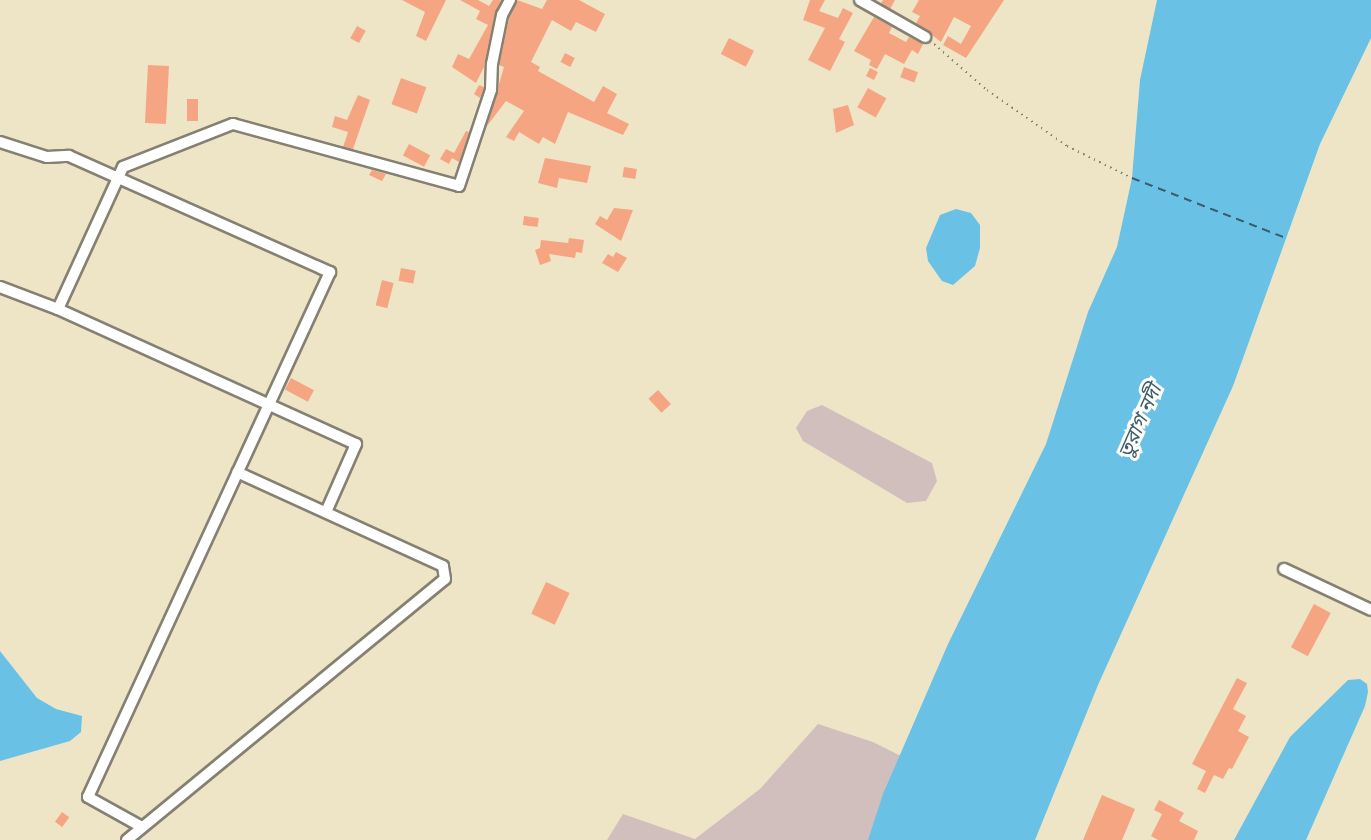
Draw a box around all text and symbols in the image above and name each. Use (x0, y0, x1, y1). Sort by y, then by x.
water label: তুরাগ নদী (1113, 381, 1167, 461)

